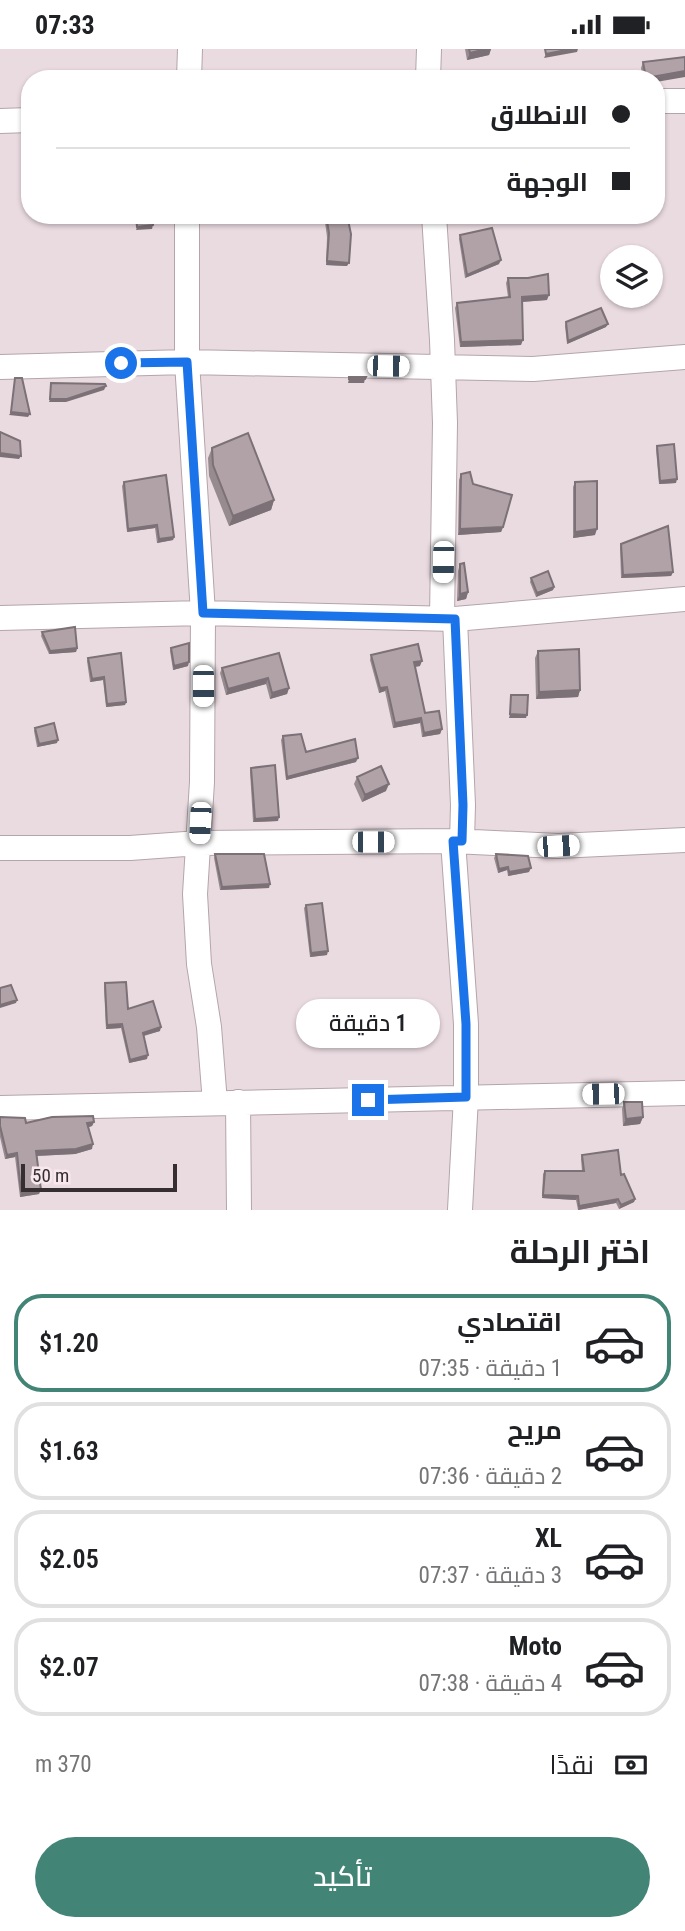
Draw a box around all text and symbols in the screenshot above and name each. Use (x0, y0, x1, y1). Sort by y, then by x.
text: 07:33 (35, 10, 95, 40)
text: الانطلاق (490, 100, 588, 130)
text: الوجهة (507, 167, 588, 197)
map controls (600, 245, 663, 308)
button: layers (600, 245, 663, 308)
route start (105, 347, 137, 379)
car (367, 355, 410, 377)
car (433, 541, 454, 583)
car (193, 665, 214, 707)
car (189, 801, 212, 845)
car (353, 832, 395, 853)
car (537, 834, 580, 858)
callout: 1 دقيقة (296, 999, 440, 1047)
text: 1 دقيقة (329, 1010, 407, 1037)
car (582, 1083, 625, 1105)
route end (352, 1084, 384, 1116)
scale bar (21, 1161, 177, 1193)
text: 50 m (32, 1164, 69, 1187)
text: اختر الرحلة (510, 1233, 650, 1271)
text: اقتصادي (457, 1307, 562, 1337)
icon: car (583, 1312, 646, 1375)
text: $1.20 (39, 1328, 99, 1358)
text: 1 دقيقة · 07:35 (419, 1355, 562, 1382)
text: مريح (507, 1415, 562, 1445)
icon: car (583, 1420, 646, 1483)
text: $1.63 (39, 1436, 99, 1466)
text: 2 دقيقة · 07:36 (419, 1463, 562, 1490)
text: XL (535, 1523, 562, 1553)
icon: car (583, 1528, 646, 1591)
text: $2.05 (39, 1544, 99, 1574)
text: 3 دقيقة · 07:37 (419, 1562, 562, 1589)
text: Moto (509, 1631, 562, 1661)
icon: car (583, 1636, 646, 1699)
text: $2.07 (39, 1652, 99, 1682)
text: 4 دقيقة · 07:38 (419, 1670, 562, 1697)
icon: cash (612, 1746, 650, 1784)
text: نقدًا (550, 1750, 594, 1780)
text: 370 m (35, 1751, 92, 1778)
button: تأكيد (35, 1837, 650, 1917)

